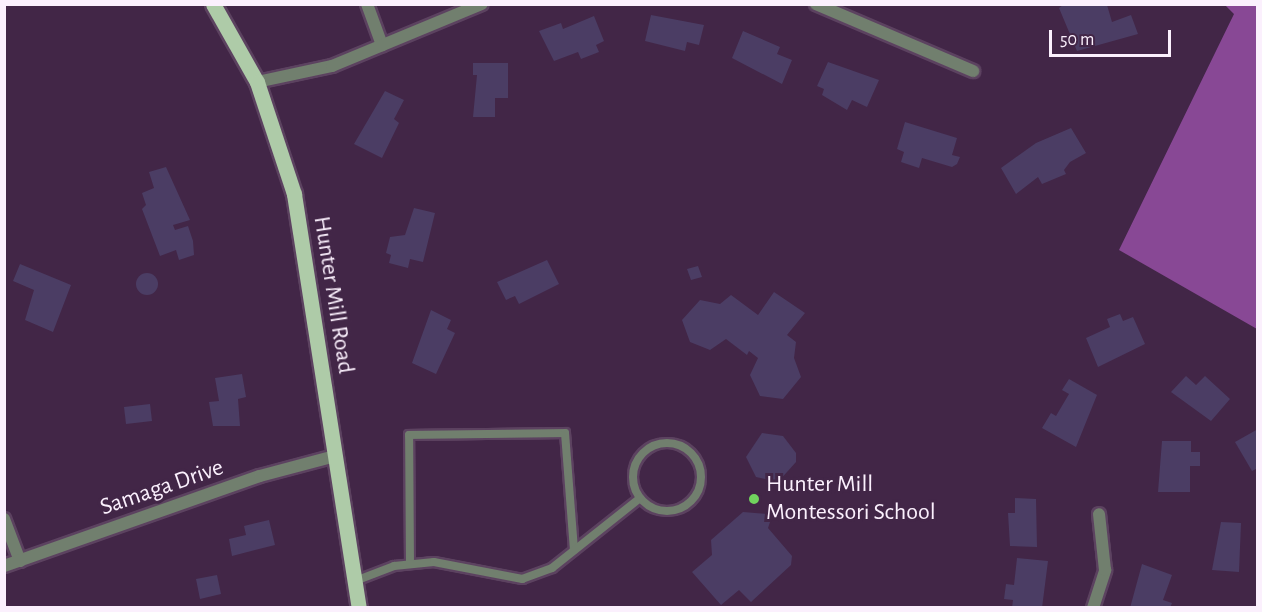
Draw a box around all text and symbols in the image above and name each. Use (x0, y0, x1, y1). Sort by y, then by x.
scale bar (1052, 18, 1174, 56)
text: 50 m (1060, 31, 1094, 49)
street label: Hunter Mill Road (306, 214, 360, 376)
street label: Samaga Drive (97, 453, 227, 523)
place label: Hunter Mill Montessori School (766, 471, 936, 527)
marker: Hunter Mill Montessori School (747, 492, 761, 506)

